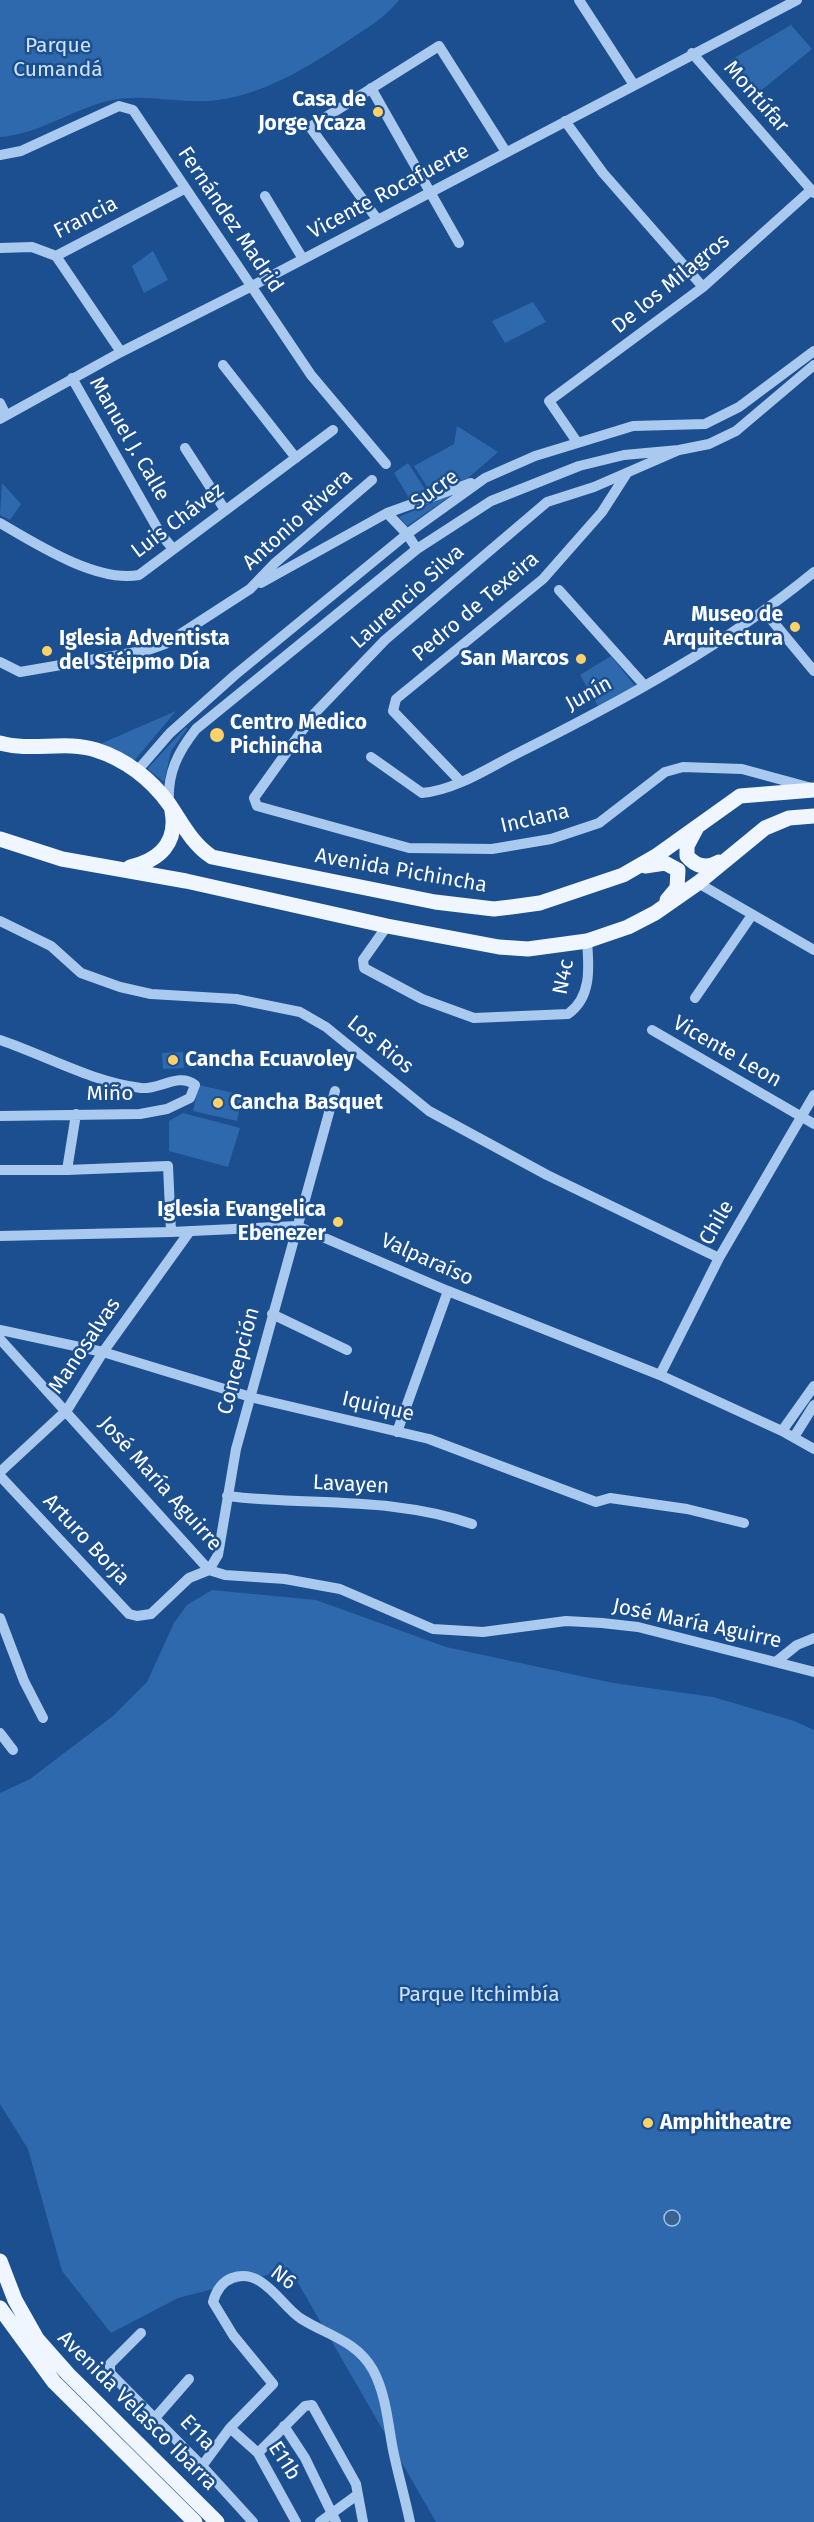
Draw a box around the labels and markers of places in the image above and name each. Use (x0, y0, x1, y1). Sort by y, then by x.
place label: Casa de Jorge Ycaza (258, 87, 366, 137)
marker: Casa de Jorge Ycaza (371, 105, 385, 119)
place label: Museo de Arquitectura (664, 602, 783, 652)
marker: Museo de Arquitectura (788, 620, 802, 634)
place label: Iglesia Adventista del Stéipmo Día (59, 626, 230, 676)
marker: Iglesia Adventista del Stéipmo Día (40, 644, 54, 658)
place label: San Marcos (461, 646, 569, 672)
marker: San Marcos (574, 652, 588, 666)
place label: Centro Medico Pichincha (230, 710, 367, 760)
marker: Centro Medico Pichincha (208, 726, 226, 744)
place label: Cancha Ecuavoley (185, 1047, 354, 1073)
marker: Cancha Ecuavoley (166, 1053, 180, 1067)
place label: Cancha Basquet (230, 1090, 383, 1116)
marker: Cancha Basquet (211, 1096, 225, 1110)
place label: Iglesia Evangelica Ebenezer (157, 1197, 326, 1247)
marker: Iglesia Evangelica Ebenezer (331, 1215, 345, 1229)
place label: Amphitheatre (660, 2110, 791, 2136)
marker: Amphitheatre (641, 2116, 655, 2130)

